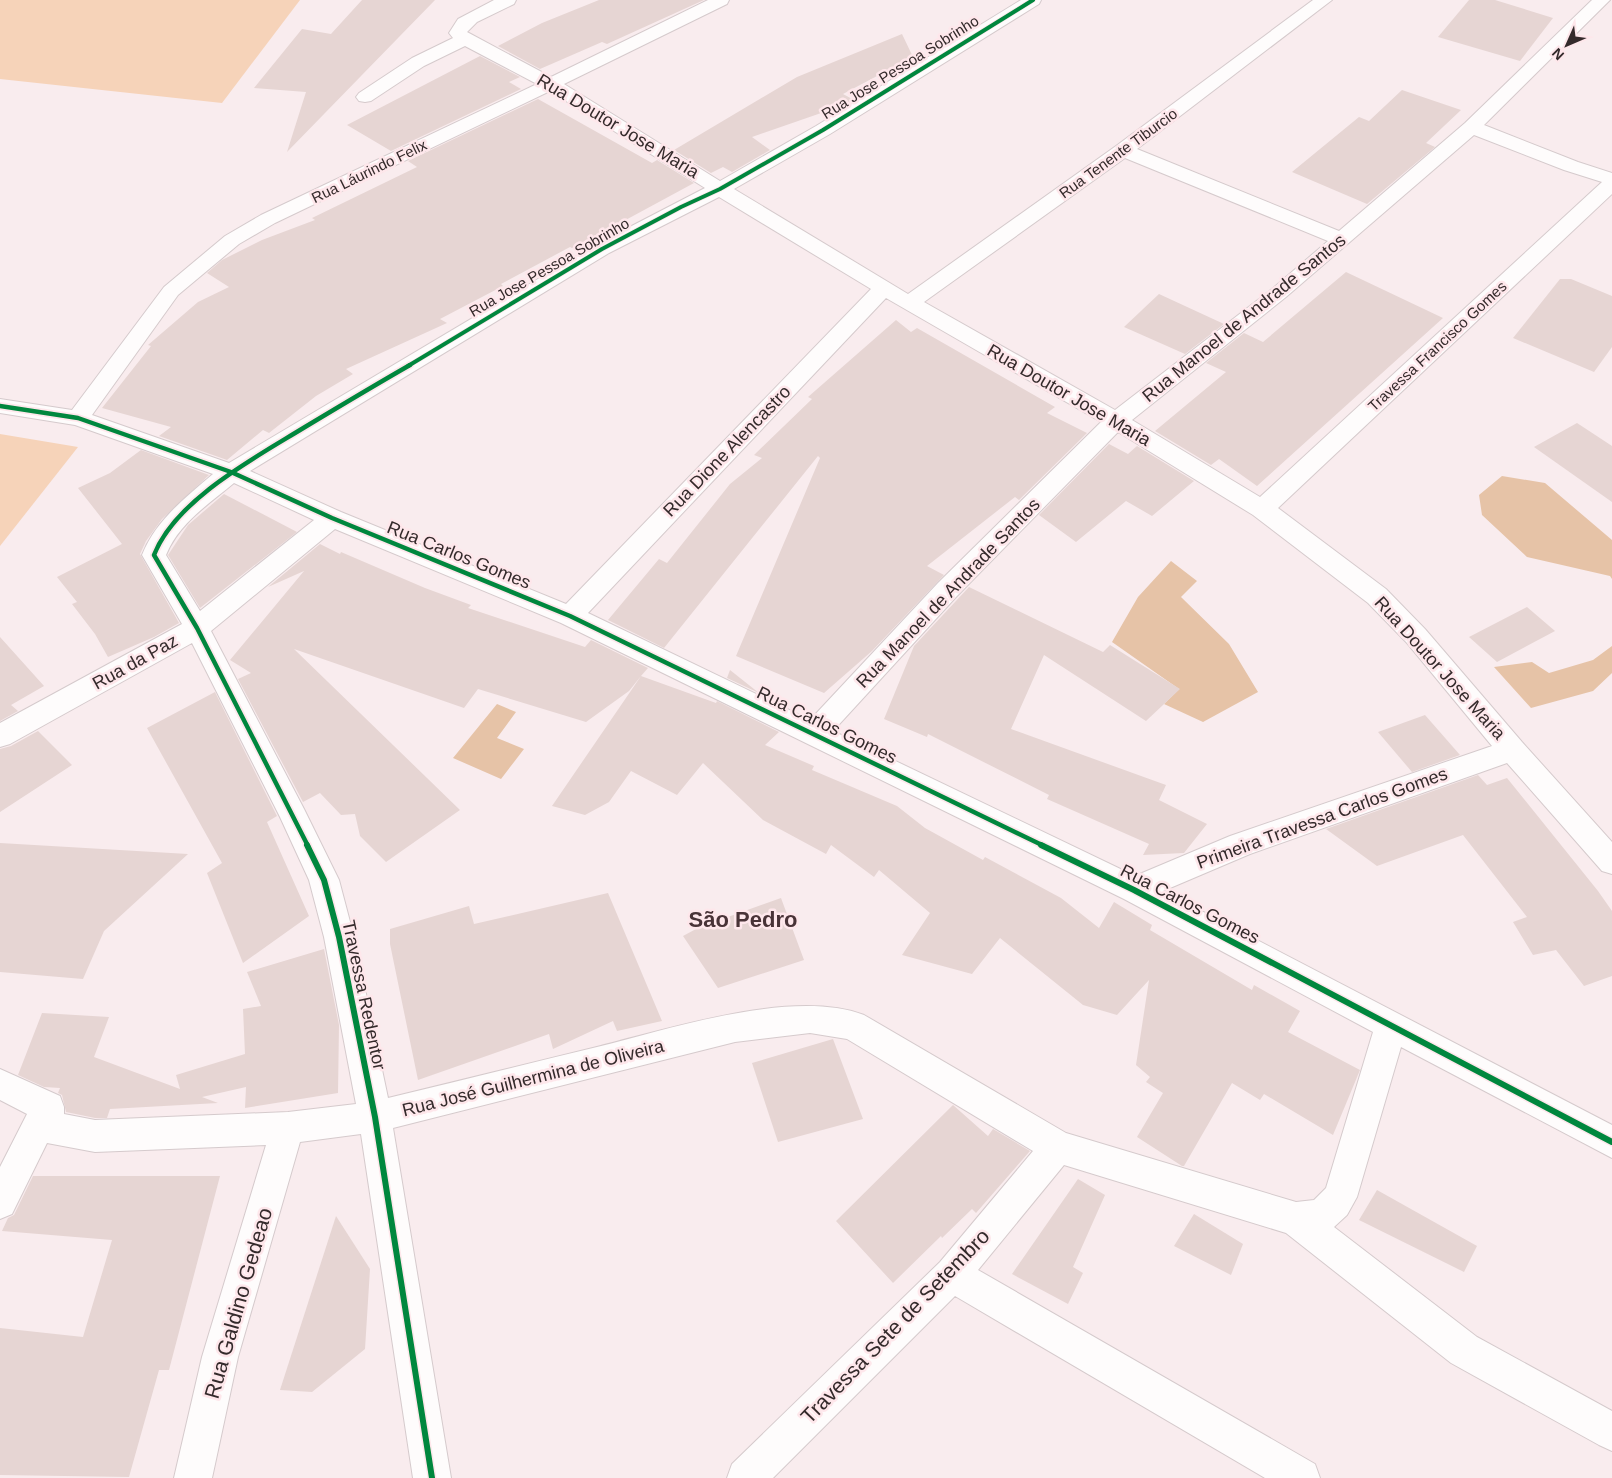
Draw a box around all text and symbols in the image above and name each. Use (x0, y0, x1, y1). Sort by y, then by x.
street label: Rua Jose Pessoa Sobrinho (818, 12, 982, 122)
north arrow (1542, 20, 1592, 70)
text: N (1549, 45, 1567, 63)
street label: Rua Doutor Jose Maria (534, 70, 703, 183)
street label: Rua Tenente Tiburcio (1056, 105, 1180, 201)
street label: Rua Láurindo Felix (309, 136, 430, 206)
street label: Rua Jose Pessoa Sobrinho (466, 214, 632, 320)
street label: Rua Manoel de Andrade Santos (1139, 230, 1349, 406)
street label: Travessa Francisco Gomes (1364, 277, 1510, 415)
street label: Rua Doutor Jose Maria (984, 340, 1155, 450)
street label: Rua Dione Alencastro (659, 381, 795, 521)
street label: Rua Manoel de Andrade Santos (852, 494, 1044, 692)
street label: Rua Carlos Gomes (384, 517, 534, 593)
street label: Rua Doutor Jose Maria (1371, 593, 1510, 744)
street label: Rua da Paz (89, 630, 181, 694)
street label: Rua Carlos Gomes (754, 682, 900, 768)
street label: Primeira Travessa Carlos Gomes (1194, 763, 1450, 873)
street label: Rua Carlos Gomes (1117, 860, 1263, 948)
district label: São Pedro (689, 907, 797, 932)
street label: Travessa Redentor (338, 918, 390, 1072)
street label: Rua José Guilhermina de Oliveira (400, 1036, 667, 1120)
street label: Rua Galdino Gedeao (200, 1205, 276, 1401)
street label: Travessa Sete de Setembro (796, 1224, 994, 1428)

